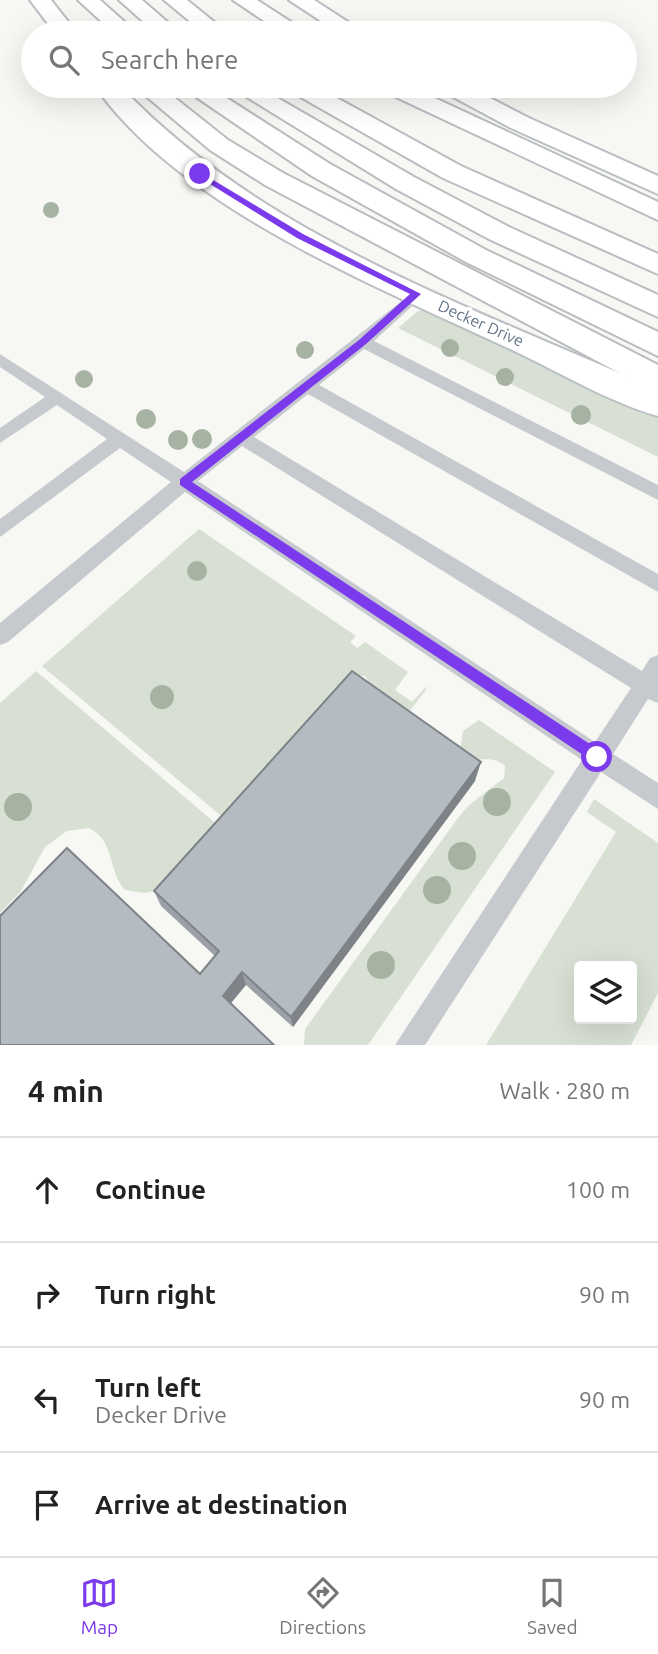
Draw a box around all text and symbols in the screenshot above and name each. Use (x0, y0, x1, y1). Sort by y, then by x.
search box (21, 21, 637, 98)
icon: search (45, 41, 83, 79)
text: Search here (101, 45, 238, 74)
route end (184, 158, 215, 189)
street label: Decker Drive (435, 296, 527, 350)
route start (581, 741, 612, 772)
map controls (574, 961, 637, 1024)
button: layers (574, 961, 637, 1024)
text: 4 min (28, 1074, 104, 1108)
text: Walk · 280 m (499, 1078, 630, 1103)
icon: ahead (28, 1171, 66, 1209)
text: Continue (95, 1175, 206, 1204)
text: 100 m (566, 1177, 630, 1202)
icon: right (28, 1276, 66, 1314)
text: Turn right (95, 1280, 216, 1309)
text: 90 m (579, 1282, 630, 1307)
text: Turn left (95, 1373, 201, 1402)
icon: left (28, 1381, 66, 1419)
text: 90 m (579, 1387, 630, 1412)
text: Decker Drive (95, 1402, 227, 1427)
icon: arrive (28, 1486, 66, 1524)
text: Arrive at destination (95, 1490, 348, 1519)
tab: Map (80, 1574, 118, 1638)
tab: Directions (279, 1574, 366, 1638)
tab: Saved (527, 1574, 578, 1638)

